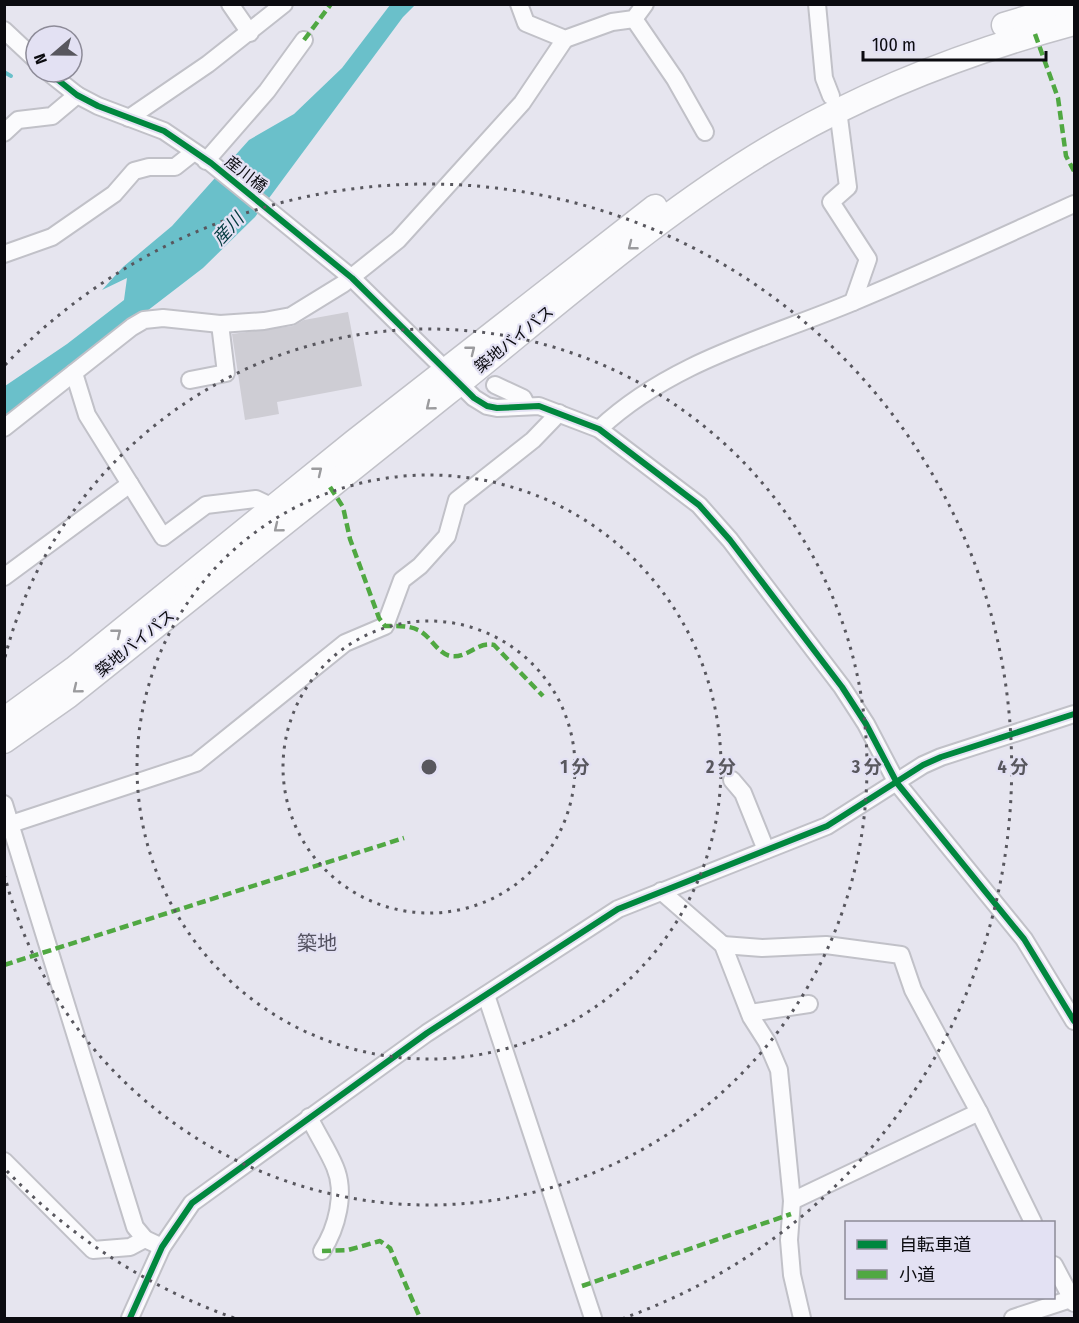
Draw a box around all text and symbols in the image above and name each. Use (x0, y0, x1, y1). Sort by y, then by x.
north arrow (24, 24, 84, 84)
scale bar (863, 24, 1046, 62)
text: 100 m (872, 34, 916, 56)
text: N (30, 51, 51, 67)
street label: 産川橋 (221, 152, 271, 196)
water label: 産川 (208, 207, 250, 250)
one-way arrow (628, 238, 639, 249)
street label: 築地バイパス (471, 302, 557, 376)
one-way arrow (464, 346, 475, 357)
one-way arrow (426, 399, 437, 410)
one-way arrow (311, 467, 322, 478)
one-way arrow (274, 521, 285, 532)
street label: 築地バイパス (92, 606, 178, 680)
one-way arrow (111, 630, 122, 641)
one-way arrow (72, 682, 83, 693)
text: 1 分 (560, 756, 590, 778)
text: 2 分 (705, 756, 736, 778)
text: 3 分 (851, 756, 882, 778)
text: 4 分 (998, 756, 1029, 778)
centre of rings (419, 757, 439, 777)
district label: 築地 (297, 931, 337, 955)
legend (845, 1221, 1055, 1299)
text: 自転車道 (899, 1234, 971, 1256)
text: 小道 (899, 1264, 935, 1286)

